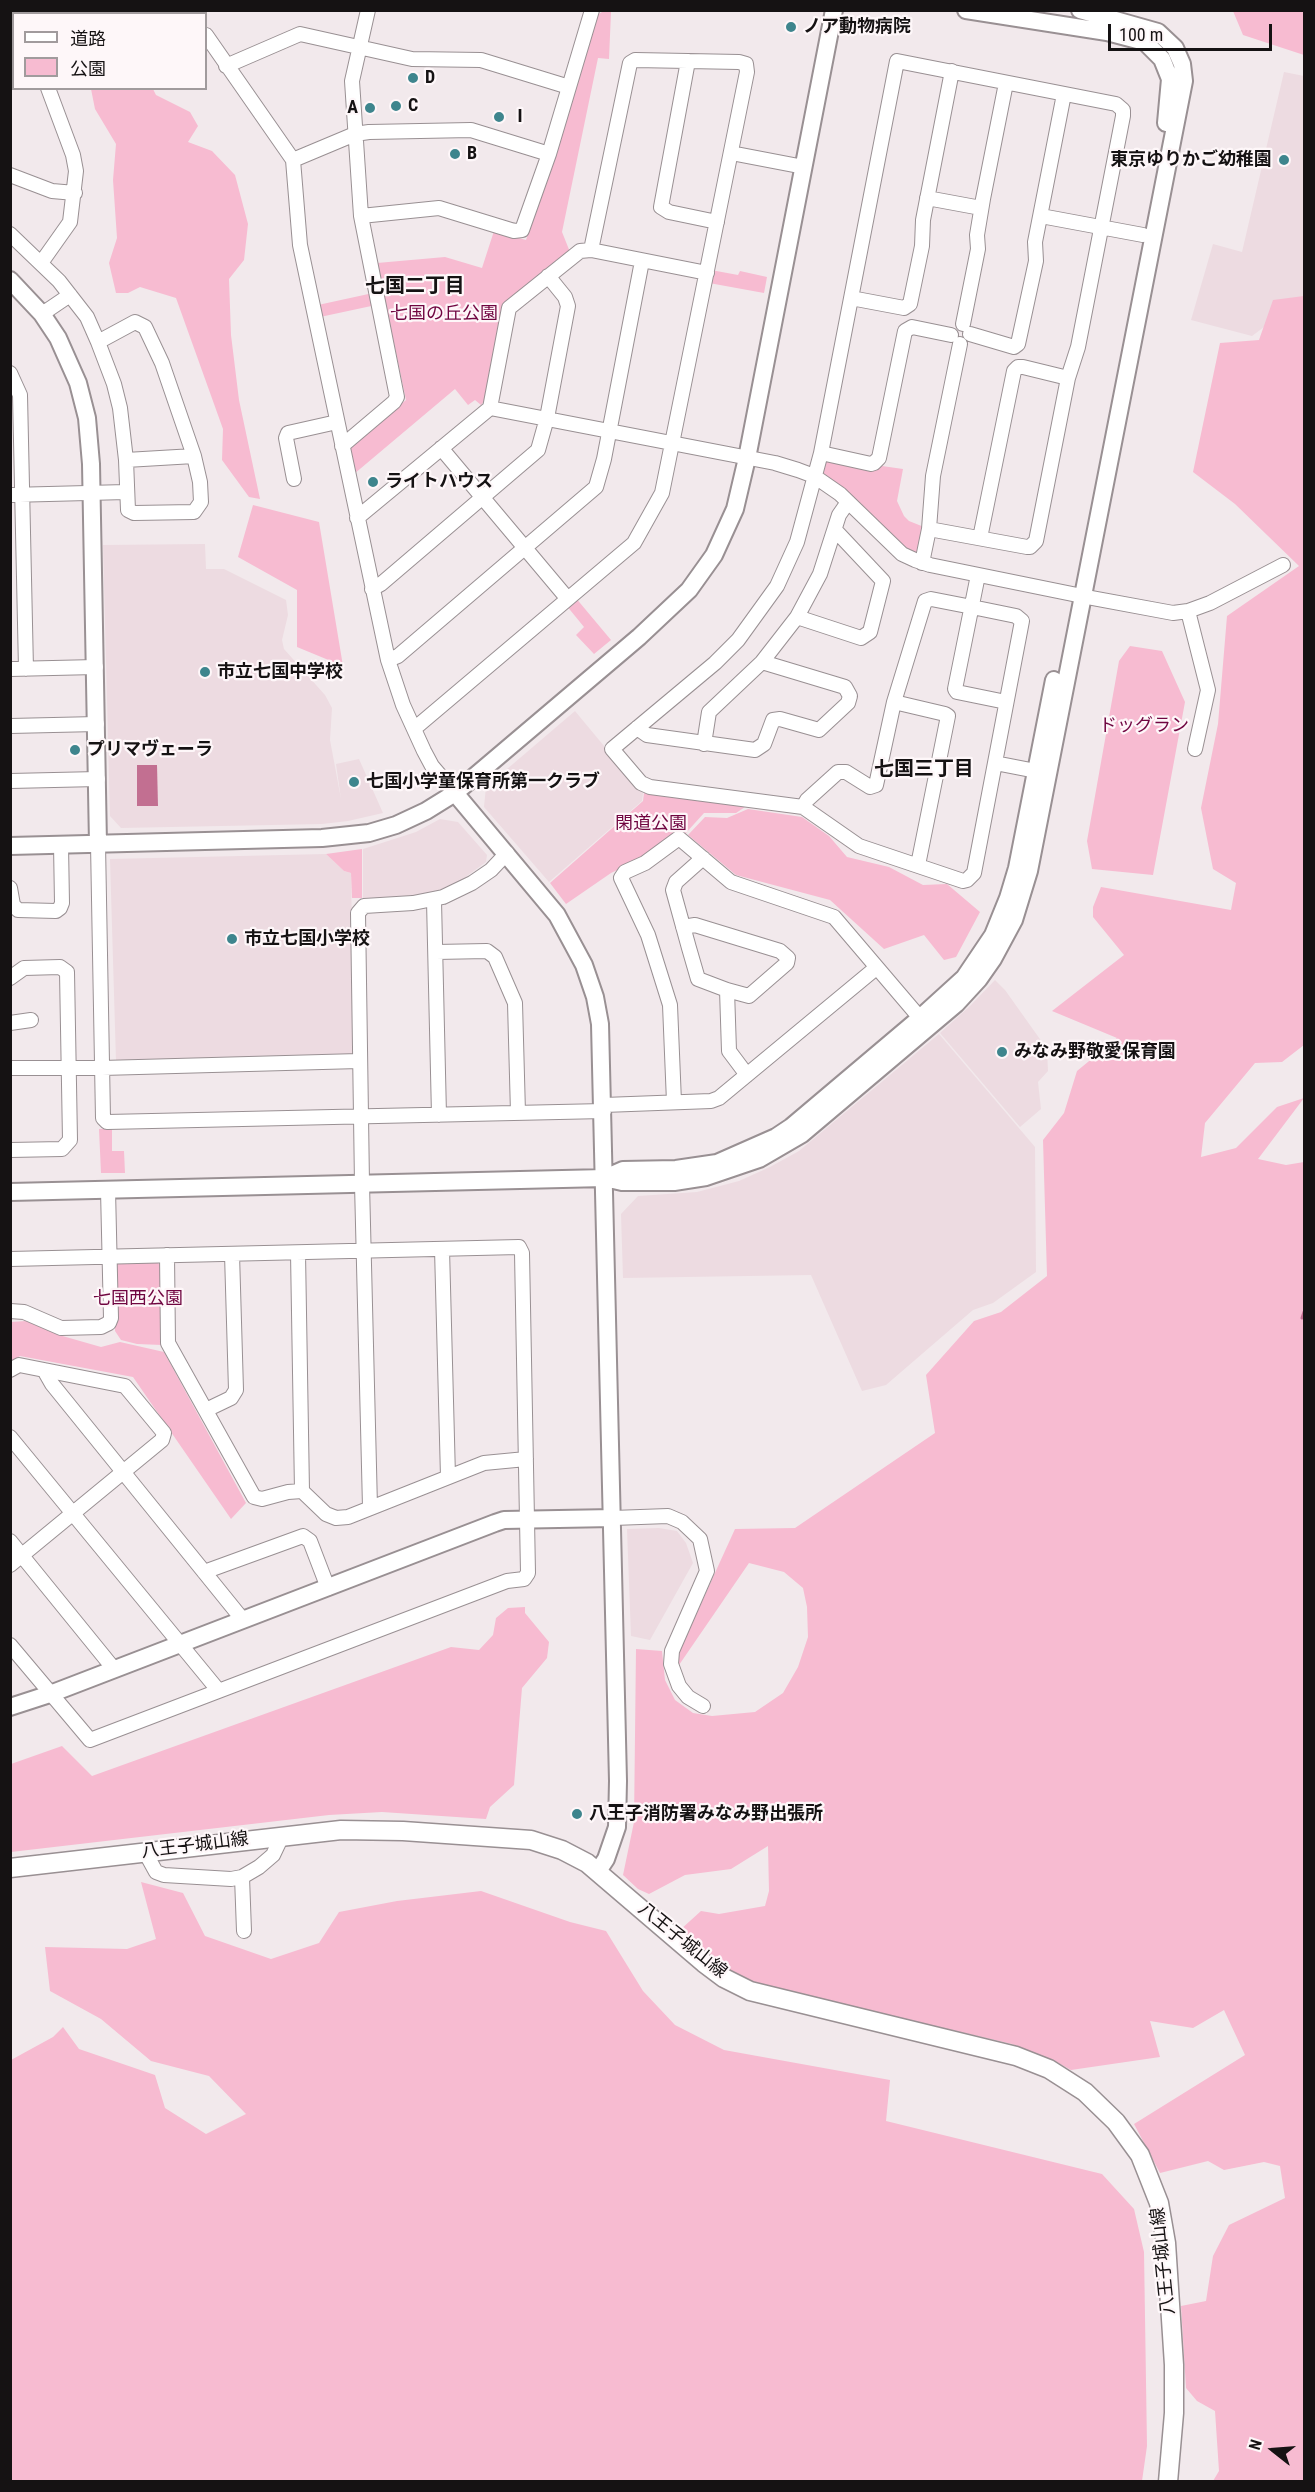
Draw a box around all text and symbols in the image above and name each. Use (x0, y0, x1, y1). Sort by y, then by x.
legend (12, 12, 207, 90)
scale bar (1111, 12, 1274, 50)
place label: ノア動物病院 (803, 16, 911, 38)
marker: ノア動物病院 (784, 20, 798, 34)
text: 100 m (1119, 24, 1163, 45)
text: 道路 (70, 28, 106, 49)
text: 公園 (70, 58, 106, 79)
place label: D (425, 67, 435, 89)
marker: D (406, 71, 420, 85)
place label: C (408, 95, 418, 117)
place label: A (347, 97, 358, 119)
marker: C (389, 99, 403, 113)
marker: A (363, 101, 377, 115)
place label: Ⅰ (511, 106, 529, 128)
marker: Ⅰ (492, 110, 506, 124)
place label: B (467, 143, 477, 165)
marker: B (448, 147, 462, 161)
place label: 東京ゆりかご幼稚園 (1110, 149, 1272, 171)
marker: 東京ゆりかご幼稚園 (1277, 153, 1291, 167)
district label: 七国二丁目 (365, 275, 465, 299)
park label: 七国の丘公園 (390, 303, 498, 325)
place label: ライトハウス (385, 471, 493, 493)
marker: ライトハウス (366, 475, 380, 489)
place label: 市立七国中学校 (217, 661, 343, 683)
marker: 市立七国中学校 (198, 665, 212, 679)
park label: ドッグラン (1099, 715, 1189, 737)
place label: プリマヴェーラ (87, 739, 213, 761)
marker: プリマヴェーラ (68, 743, 82, 757)
district label: 七国三丁目 (874, 758, 974, 782)
place label: 七国小学童保育所第一クラブ (366, 771, 600, 793)
marker: 七国小学童保育所第一クラブ (347, 775, 361, 789)
park label: 閑道公園 (615, 813, 687, 835)
place label: 市立七国小学校 (244, 928, 370, 950)
marker: 市立七国小学校 (225, 932, 239, 946)
place label: みなみ野敬愛保育園 (1014, 1041, 1176, 1063)
marker: みなみ野敬愛保育園 (995, 1045, 1009, 1059)
park label: 七国西公園 (93, 1288, 183, 1310)
place label: 八王子消防署みなみ野出張所 (589, 1803, 823, 1825)
marker: 八王子消防署みなみ野出張所 (570, 1807, 584, 1821)
street label: 八王子城山線 (140, 1829, 250, 1863)
street label: 八王子城山線 (633, 1899, 731, 1983)
street label: 八王子城山線 (1148, 2206, 1180, 2316)
north arrow (1243, 2420, 1303, 2480)
text: N (1245, 2437, 1266, 2452)

